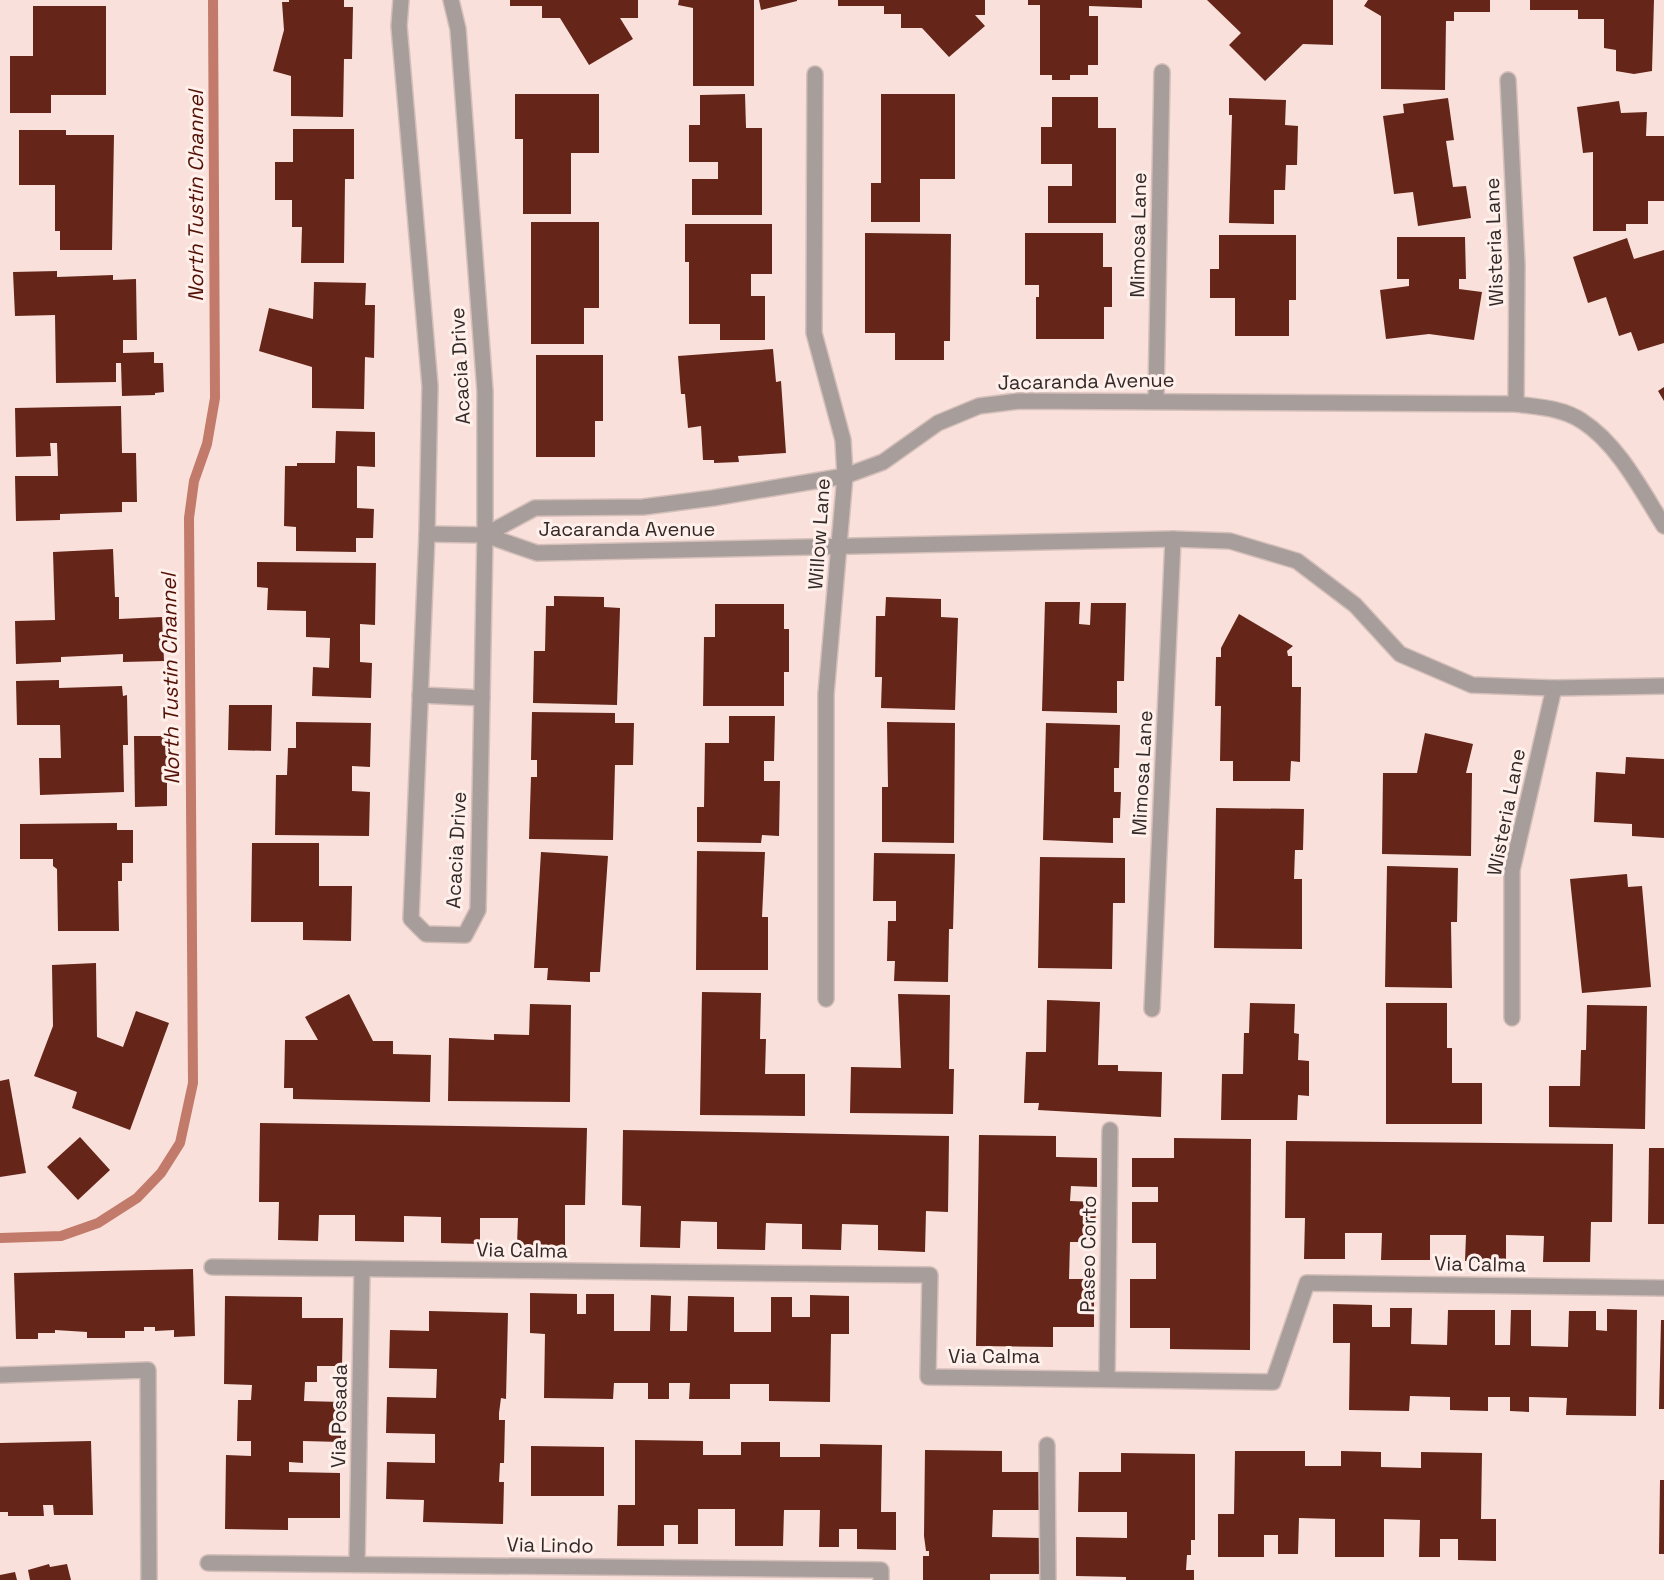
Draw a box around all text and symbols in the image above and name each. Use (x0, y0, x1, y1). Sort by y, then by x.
water label: North Tustin Channel (182, 87, 209, 302)
street label: Mimosa Lane (1124, 172, 1152, 298)
street label: Wisteria Lane (1479, 177, 1509, 307)
street label: Acacia Drive (444, 307, 476, 425)
street label: Jacaranda Avenue (997, 366, 1175, 396)
street label: Willow Lane (802, 477, 836, 591)
street label: Jacaranda Avenue (539, 516, 715, 542)
water label: North Tustin Channel (155, 570, 185, 785)
street label: Mimosa Lane (1126, 710, 1158, 836)
street label: Wisteria Lane (1481, 746, 1531, 878)
street label: Acacia Drive (440, 791, 472, 909)
street label: Paseo Corto (1074, 1195, 1102, 1313)
street label: Via Calma (476, 1236, 568, 1264)
street label: Via Calma (1434, 1250, 1526, 1278)
street label: Via Calma (948, 1343, 1040, 1369)
street label: Via Posada (325, 1364, 353, 1468)
street label: Via Lindo (506, 1531, 594, 1559)

